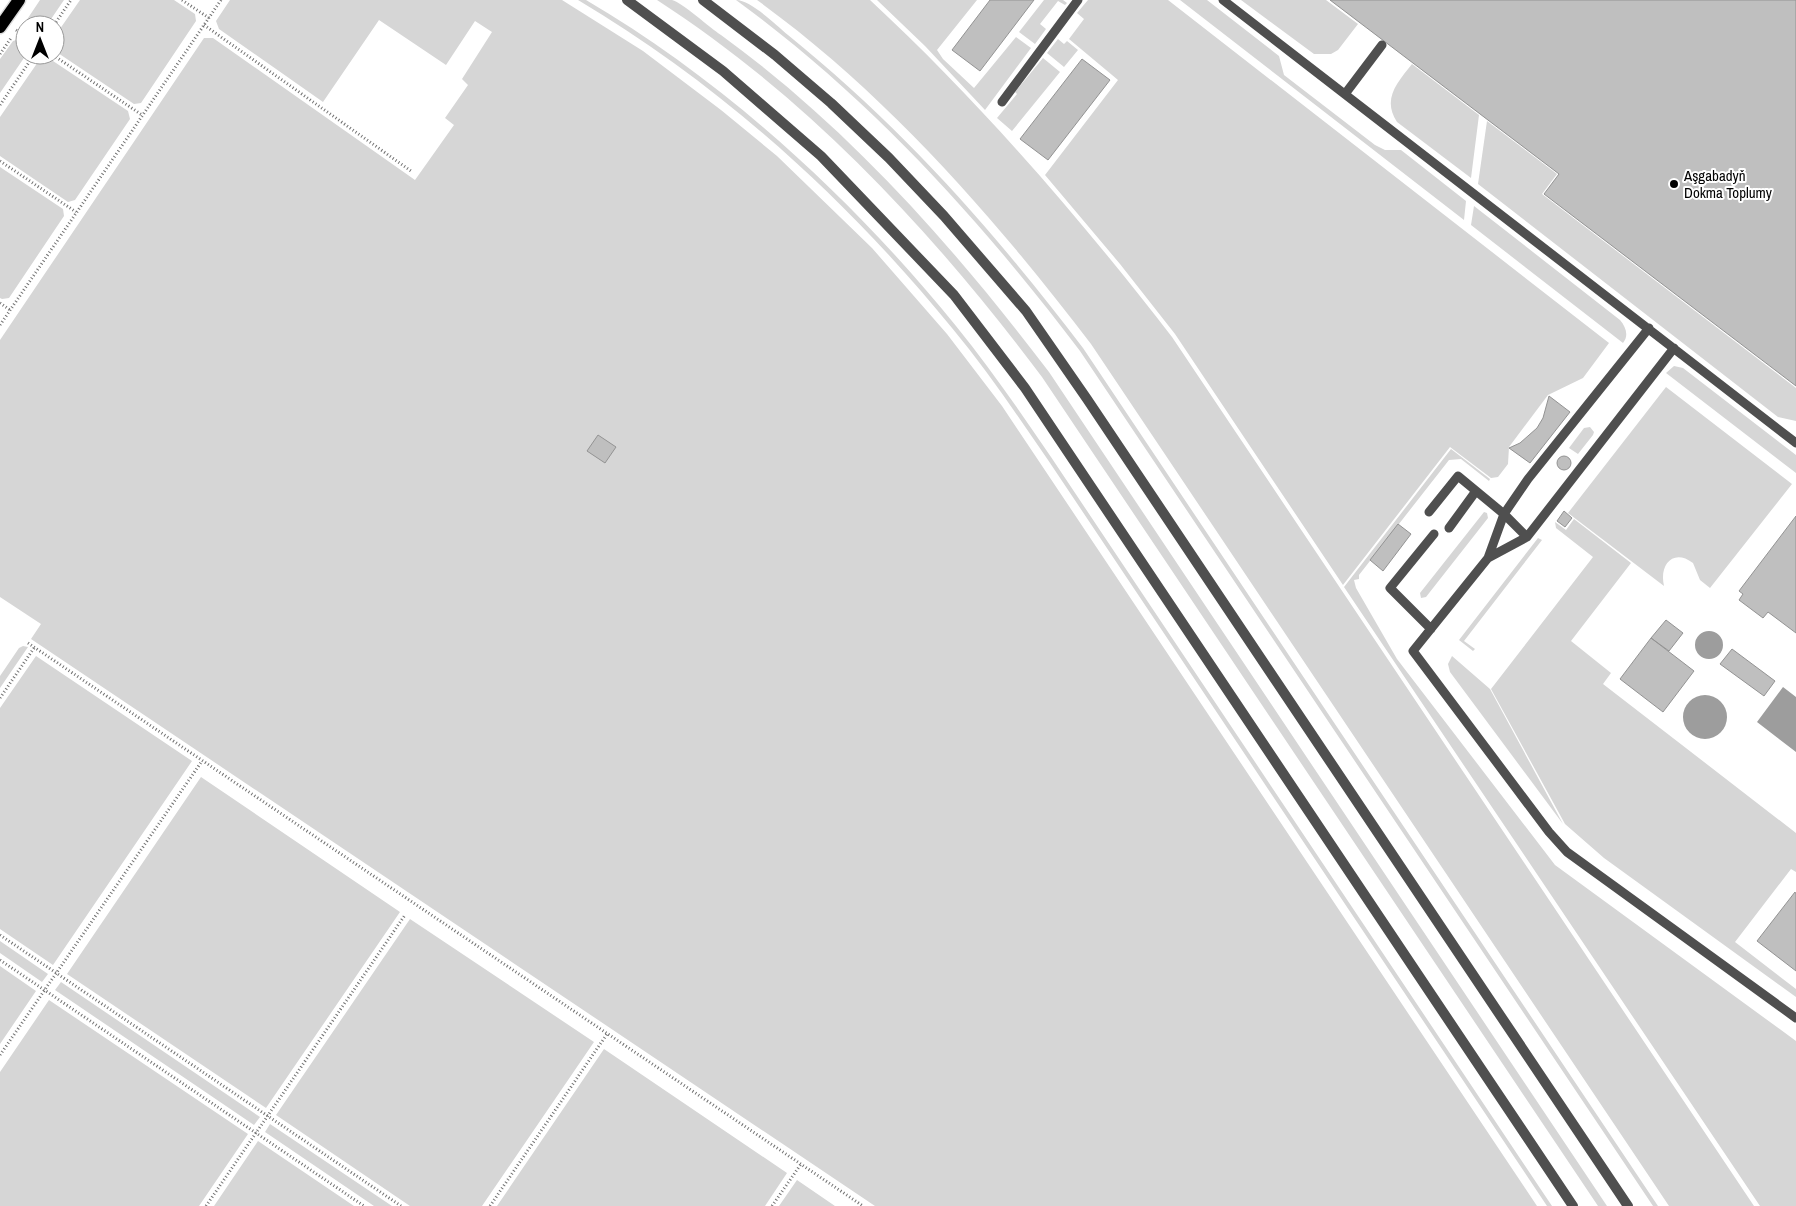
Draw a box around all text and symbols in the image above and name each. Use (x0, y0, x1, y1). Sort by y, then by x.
north arrow (15, 15, 65, 65)
text: N (36, 18, 44, 36)
place label: Aşgabadyň Dokma Toplumy (1683, 165, 1773, 203)
marker: Aşgabadyň Dokma Toplumy (1668, 178, 1680, 190)

